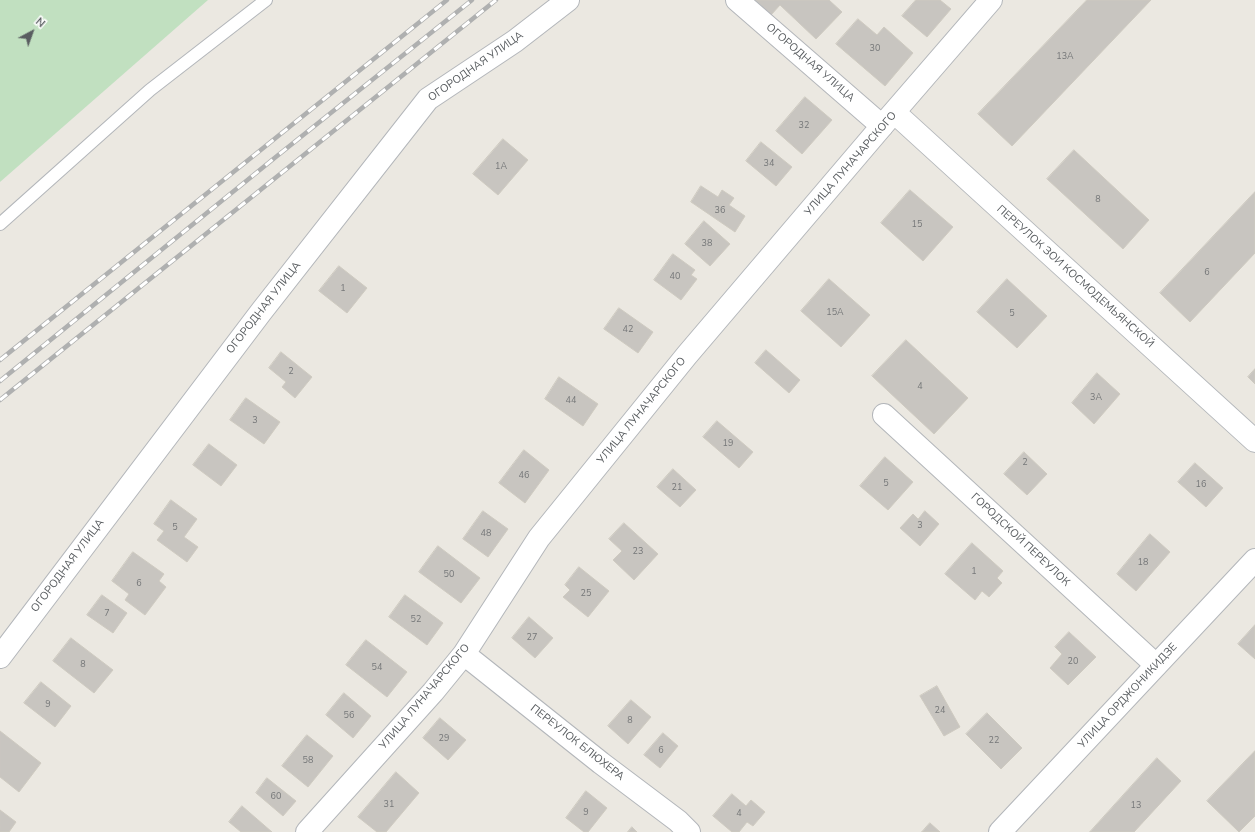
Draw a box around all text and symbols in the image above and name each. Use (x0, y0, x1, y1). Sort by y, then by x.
north arrow (12, 12, 52, 52)
text: N (32, 14, 48, 31)
street label: ОГОРОДНАЯ УЛИЦА (763, 21, 857, 105)
street label: ОГОРОДНАЯ УЛИЦА (426, 29, 526, 105)
house number: 30 (870, 44, 880, 54)
house number: 13А (1056, 52, 1074, 62)
street label: УЛИЦА ЛУНАЧАРСКОГО (802, 109, 900, 219)
house number: 32 (799, 121, 809, 131)
house number: 34 (764, 159, 774, 169)
house number: 1А (495, 162, 507, 172)
house number: 8 (1095, 195, 1101, 205)
street label: ПЕРЕУЛОК ЗОИ КОСМОДЕМЬЯНСКОЙ (994, 203, 1156, 351)
house number: 36 (715, 206, 725, 216)
house number: 15 (912, 220, 922, 230)
house number: 38 (702, 239, 712, 249)
street label: ОГОРОДНАЯ УЛИЦА (224, 259, 304, 357)
house number: 6 (1204, 268, 1210, 278)
house number: 40 (670, 272, 680, 282)
house number: 1 (340, 284, 346, 294)
house number: 15А (826, 308, 844, 318)
house number: 5 (1009, 309, 1015, 319)
house number: 42 (623, 325, 633, 335)
street label: УЛИЦА ЛУНАЧАРСКОГО (595, 355, 689, 467)
house number: 2 (288, 367, 294, 377)
house number: 4 (917, 382, 923, 392)
house number: 3А (1090, 393, 1102, 403)
house number: 44 (566, 396, 576, 406)
house number: 3 (252, 416, 258, 426)
house number: 19 (723, 439, 733, 449)
house number: 2 (1022, 458, 1028, 468)
house number: 46 (519, 471, 529, 481)
house number: 5 (883, 479, 889, 489)
house number: 16 (1196, 480, 1206, 490)
house number: 21 (672, 483, 682, 493)
street label: ГОРОДСКОЙ ПЕРЕУЛОК (968, 491, 1072, 589)
street label: ОГОРОДНАЯ УЛИЦА (29, 517, 107, 615)
house number: 3 (917, 521, 923, 531)
house number: 5 (172, 523, 178, 533)
house number: 48 (481, 529, 491, 539)
house number: 23 (633, 547, 643, 557)
house number: 18 (1138, 558, 1148, 568)
house number: 1 (971, 567, 977, 577)
house number: 50 (444, 570, 454, 580)
house number: 6 (136, 579, 142, 589)
house number: 25 (581, 589, 591, 599)
house number: 7 (104, 609, 110, 619)
house number: 52 (411, 615, 421, 625)
house number: 27 (527, 633, 537, 643)
street label: УЛИЦА ОРДЖОНИКИДЗЕ (1076, 641, 1180, 751)
street label: УЛИЦА ЛУНАЧАРСКОГО (377, 642, 473, 752)
house number: 20 (1068, 657, 1078, 667)
house number: 8 (80, 660, 86, 670)
house number: 54 (372, 663, 382, 673)
house number: 9 (45, 700, 51, 710)
street label: ПЕРЕУЛОК БЛЮХЕРА (527, 702, 627, 784)
house number: 24 (935, 706, 945, 716)
house number: 56 (344, 711, 354, 721)
house number: 8 (627, 716, 633, 726)
house number: 29 (439, 734, 449, 744)
house number: 22 (989, 736, 999, 746)
house number: 6 (658, 746, 664, 756)
house number: 58 (303, 756, 313, 766)
house number: 60 (271, 792, 281, 802)
house number: 31 (384, 800, 394, 810)
house number: 13 (1131, 801, 1141, 811)
house number: 9 (583, 808, 589, 818)
house number: 4 (736, 809, 742, 819)

